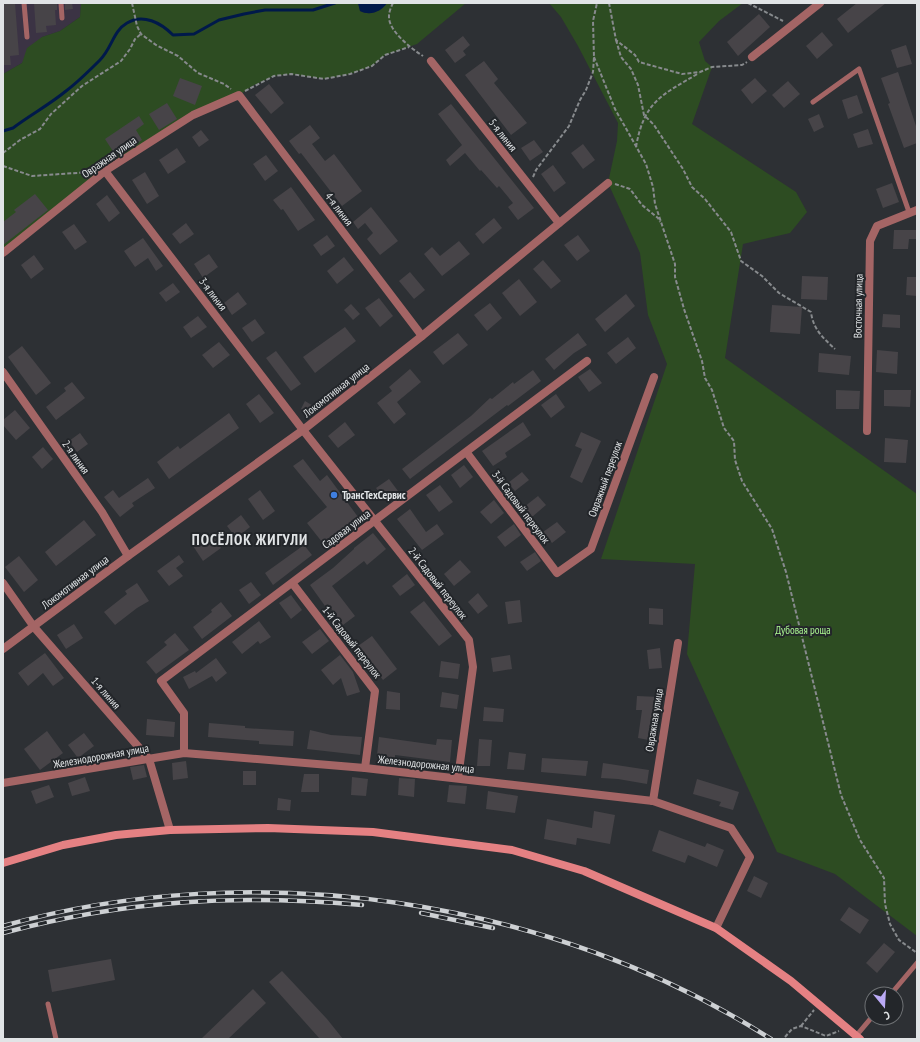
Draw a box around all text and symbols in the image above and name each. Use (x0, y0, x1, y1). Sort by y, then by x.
street label: 5-я линия (486, 116, 520, 154)
street label: Овражная улица (79, 133, 139, 181)
street label: 4-я линия (322, 190, 356, 228)
street label: Восточная улица (850, 274, 866, 338)
street label: 3-я линия (196, 275, 230, 313)
street label: Локомотивная улица (299, 360, 372, 421)
street label: 2-я линия (59, 437, 93, 477)
street label: Овражный переулок (585, 439, 625, 519)
street label: 3-й Садовый переулок (489, 468, 553, 547)
place label: ТрансТехСервис (342, 488, 406, 502)
marker: ТрансТехСервис (329, 490, 339, 500)
street label: Садовая улица (319, 506, 373, 552)
district label: ПОСЁЛОК ЖИГУЛИ (192, 530, 308, 549)
street label: 2-й Садовый переулок (405, 544, 471, 622)
street label: Локомотивная улица (38, 552, 111, 612)
street label: 1-й Садовый переулок (319, 603, 385, 681)
park label: Дубовая роща (775, 623, 831, 637)
street label: 1-я линия (88, 674, 124, 712)
street label: Овражная улица (642, 687, 666, 753)
street label: Железнодорожная улица (51, 741, 150, 771)
street label: Железнодорожная улица (376, 752, 475, 776)
north arrow (864, 986, 904, 1026)
text: С (883, 1008, 892, 1023)

